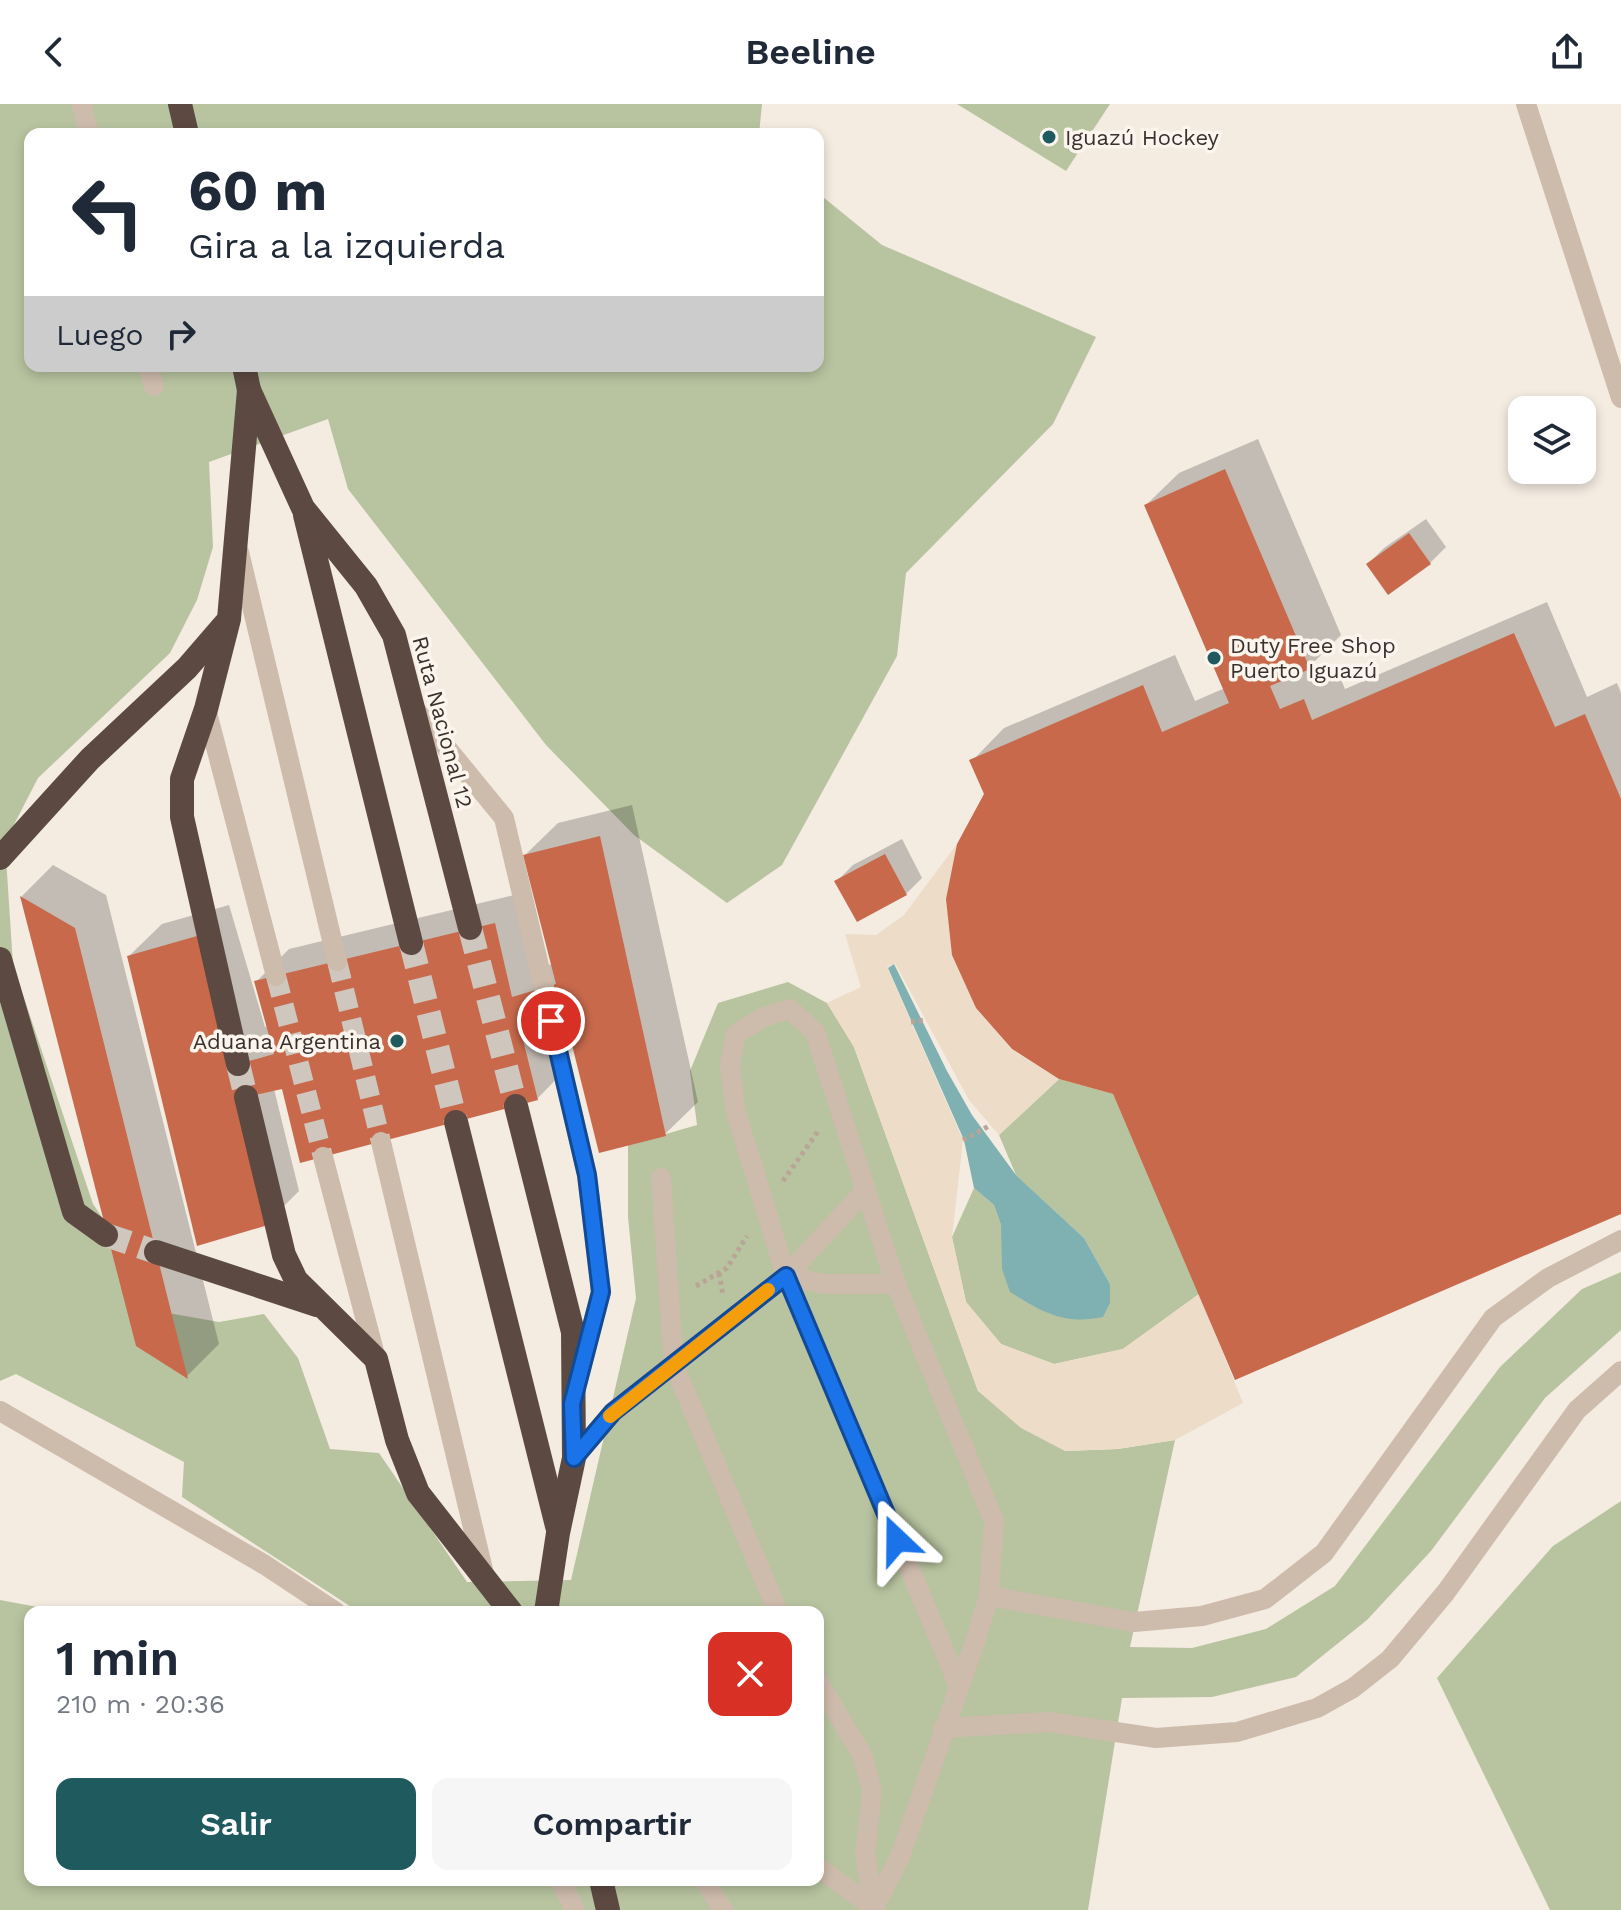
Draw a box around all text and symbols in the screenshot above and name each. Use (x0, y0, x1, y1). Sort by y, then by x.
icon: back (32, 30, 76, 74)
icon: share (1545, 30, 1589, 74)
text: Beeline (745, 31, 876, 73)
place label: Iguazú Hockey (1065, 125, 1220, 150)
marker: Iguazú Hockey (1040, 128, 1058, 146)
text: 60 m (188, 158, 327, 224)
icon: left (56, 160, 160, 264)
text: Gira a la izquierda (188, 225, 505, 267)
icon: right (159, 312, 203, 356)
text: Luego (56, 317, 143, 352)
map controls (1508, 396, 1596, 484)
button: layers (1508, 396, 1596, 484)
street label: Ruta Nacional 12 (408, 633, 477, 811)
place label: Duty Free Shop Puerto Iguazú (1230, 633, 1396, 683)
marker: Duty Free Shop Puerto Iguazú (1205, 649, 1223, 667)
pin (517, 987, 585, 1055)
icon: arrive (529, 999, 573, 1043)
place label: Aduana Argentina (193, 1029, 381, 1054)
marker: Aduana Argentina (388, 1032, 406, 1050)
position arrow (855, 1498, 939, 1582)
text: 1 min (56, 1630, 179, 1687)
button: close (708, 1632, 792, 1716)
text: 210 m · 20:36 (56, 1689, 225, 1719)
button: Salir (56, 1778, 416, 1870)
button: Compartir (432, 1778, 792, 1870)

